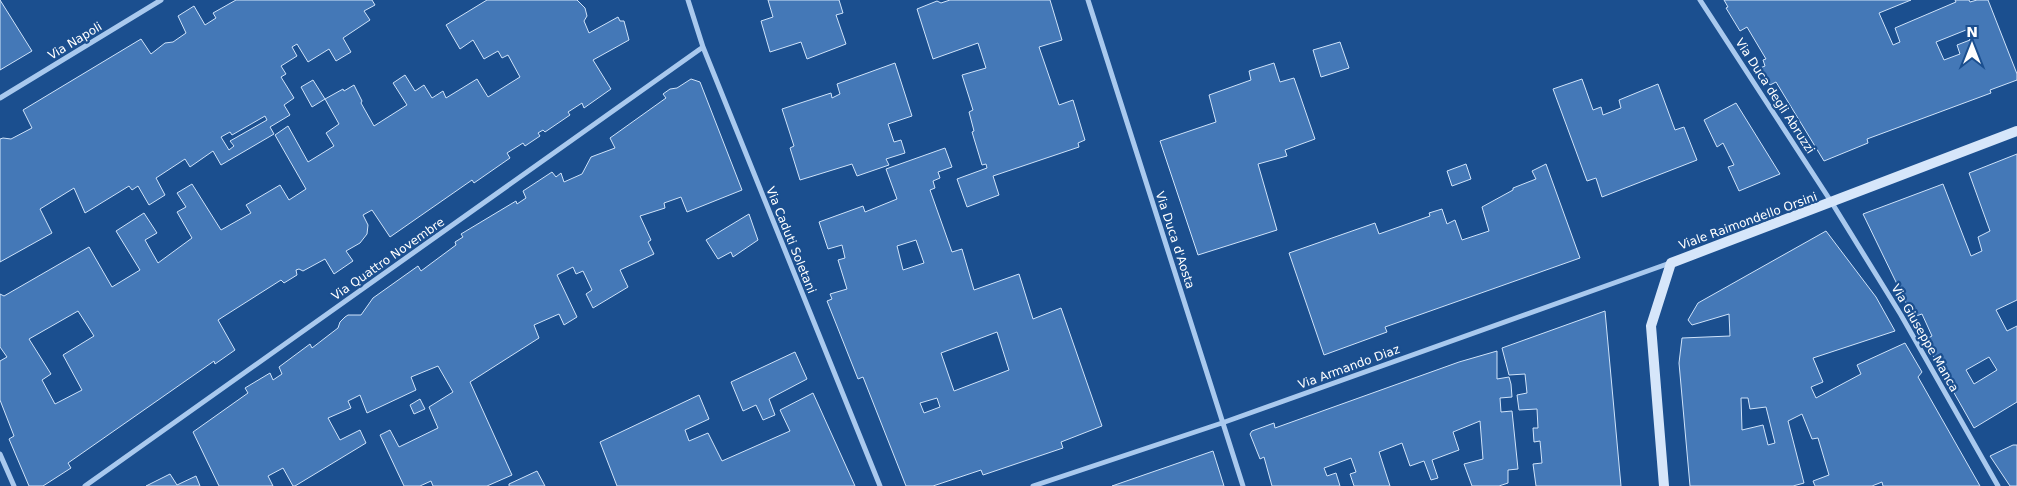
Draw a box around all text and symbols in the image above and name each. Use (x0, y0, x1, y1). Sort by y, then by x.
street label: Via Napoli (46, 19, 104, 63)
north arrow (1947, 20, 1997, 70)
text: N (1966, 24, 1978, 40)
street label: Via Duca degli Abruzzi (1733, 36, 1817, 156)
street label: Via Caduti Soletani (763, 185, 819, 295)
street label: Viale Raimondello Orsini (1677, 189, 1819, 253)
street label: Via Duca d'Aosta (1153, 190, 1197, 290)
street label: Via Quattro Novembre (329, 215, 447, 303)
street label: Via Giuseppe Manca (1888, 282, 1962, 394)
street label: Via Armando Diaz (1296, 342, 1402, 392)

